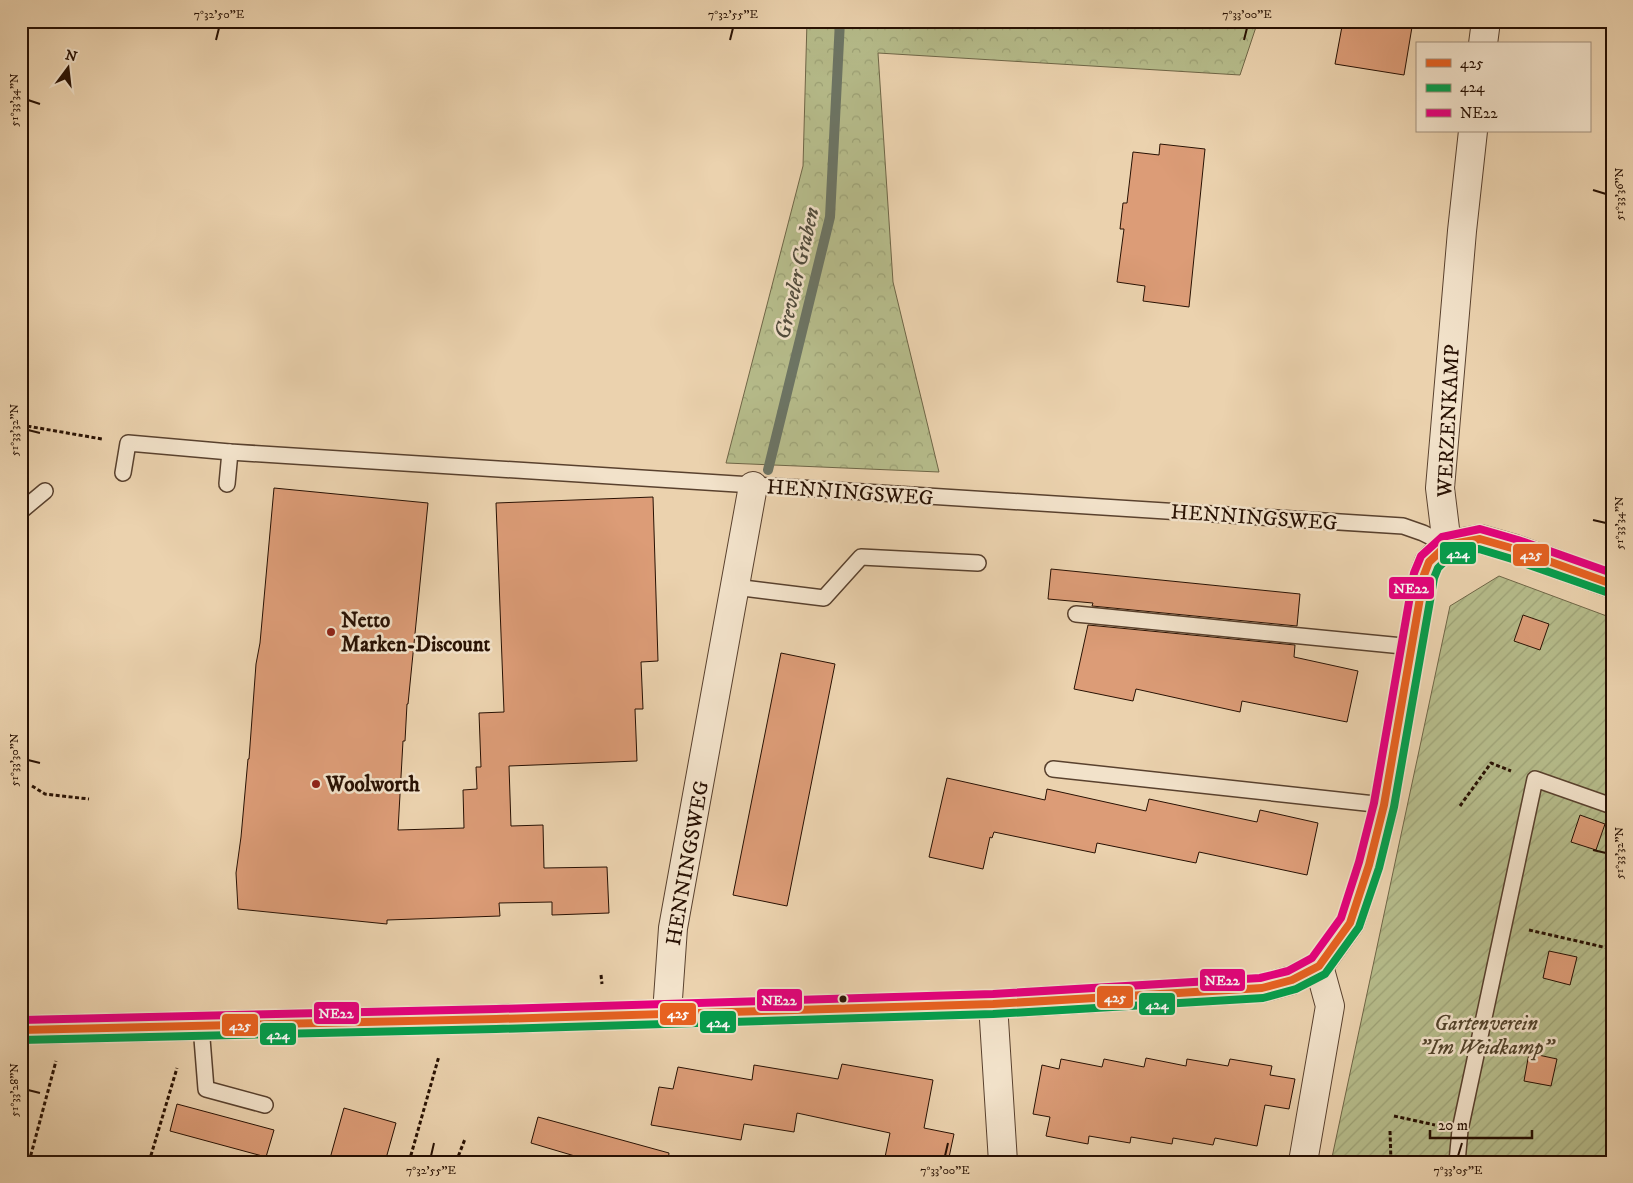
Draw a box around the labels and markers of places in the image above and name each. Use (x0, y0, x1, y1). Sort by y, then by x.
place label: Netto Marken-Discount (341, 608, 491, 658)
marker: Netto Marken-Discount (325, 626, 337, 638)
place label: Woolworth (325, 772, 421, 798)
marker: Woolworth (310, 778, 322, 790)
unlabelled marker (838, 994, 848, 1004)

